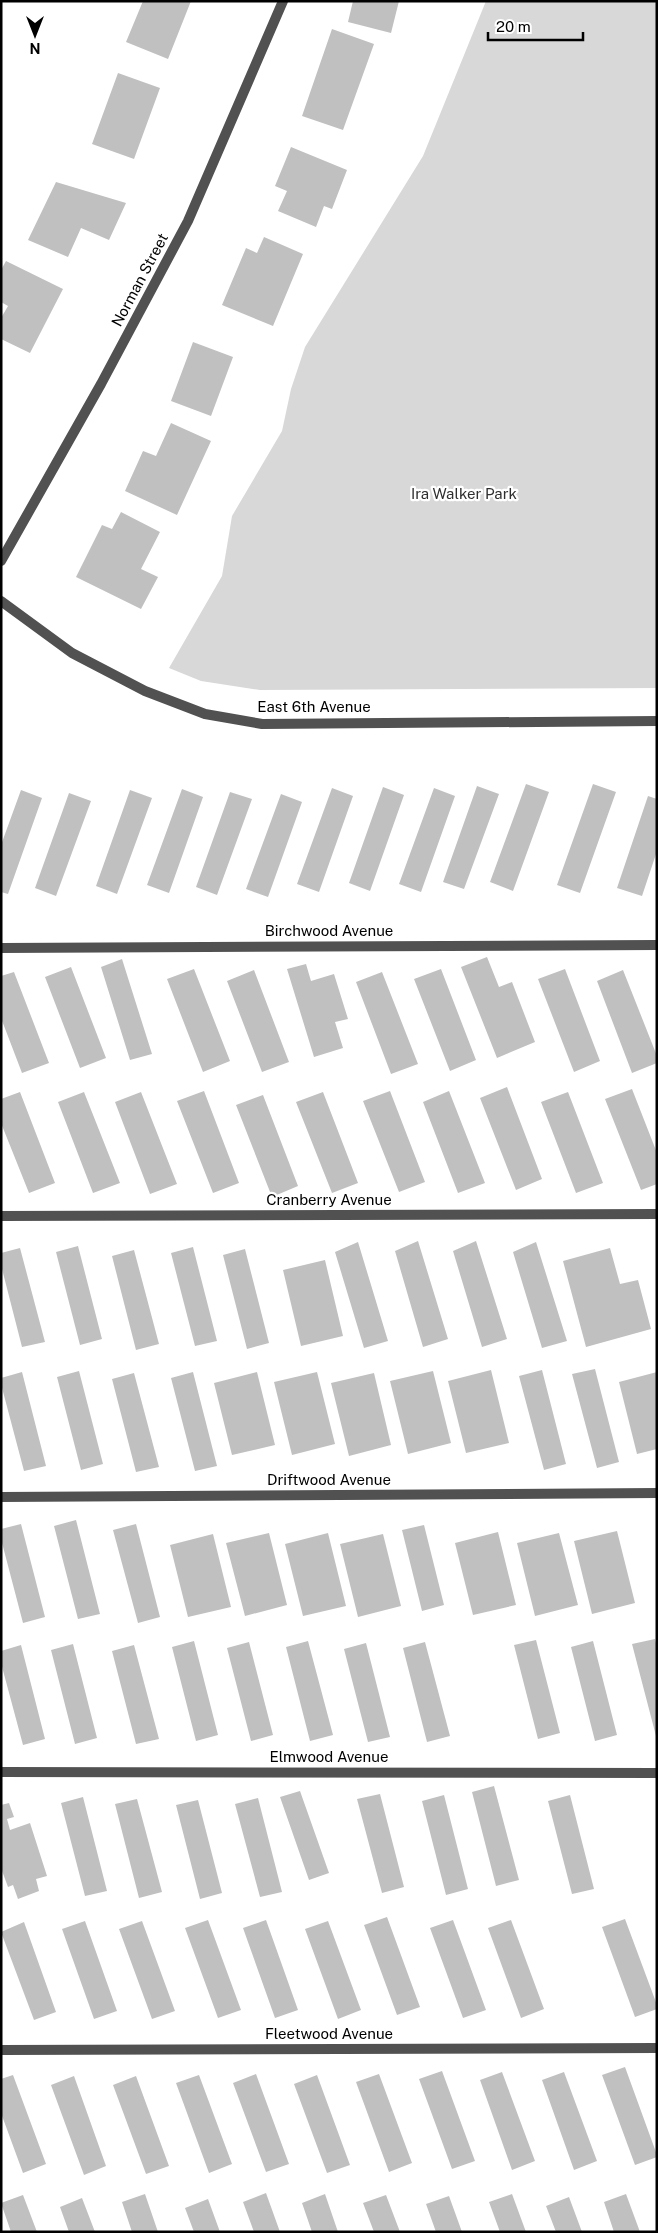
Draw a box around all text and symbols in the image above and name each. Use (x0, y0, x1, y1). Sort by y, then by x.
north arrow (10, 10, 60, 60)
scale bar (488, 10, 583, 42)
text: 20 m (496, 18, 531, 35)
text: N (30, 40, 40, 56)
street label: Norman Street (108, 230, 171, 329)
park label: Ira Walker Park (411, 485, 517, 502)
street label: East 6th Avenue (257, 698, 371, 715)
street label: Birchwood Avenue (265, 922, 393, 939)
street label: Cranberry Avenue (266, 1191, 392, 1208)
street label: Driftwood Avenue (267, 1471, 391, 1488)
street label: Elmwood Avenue (270, 1748, 388, 1765)
street label: Fleetwood Avenue (265, 2025, 393, 2042)

